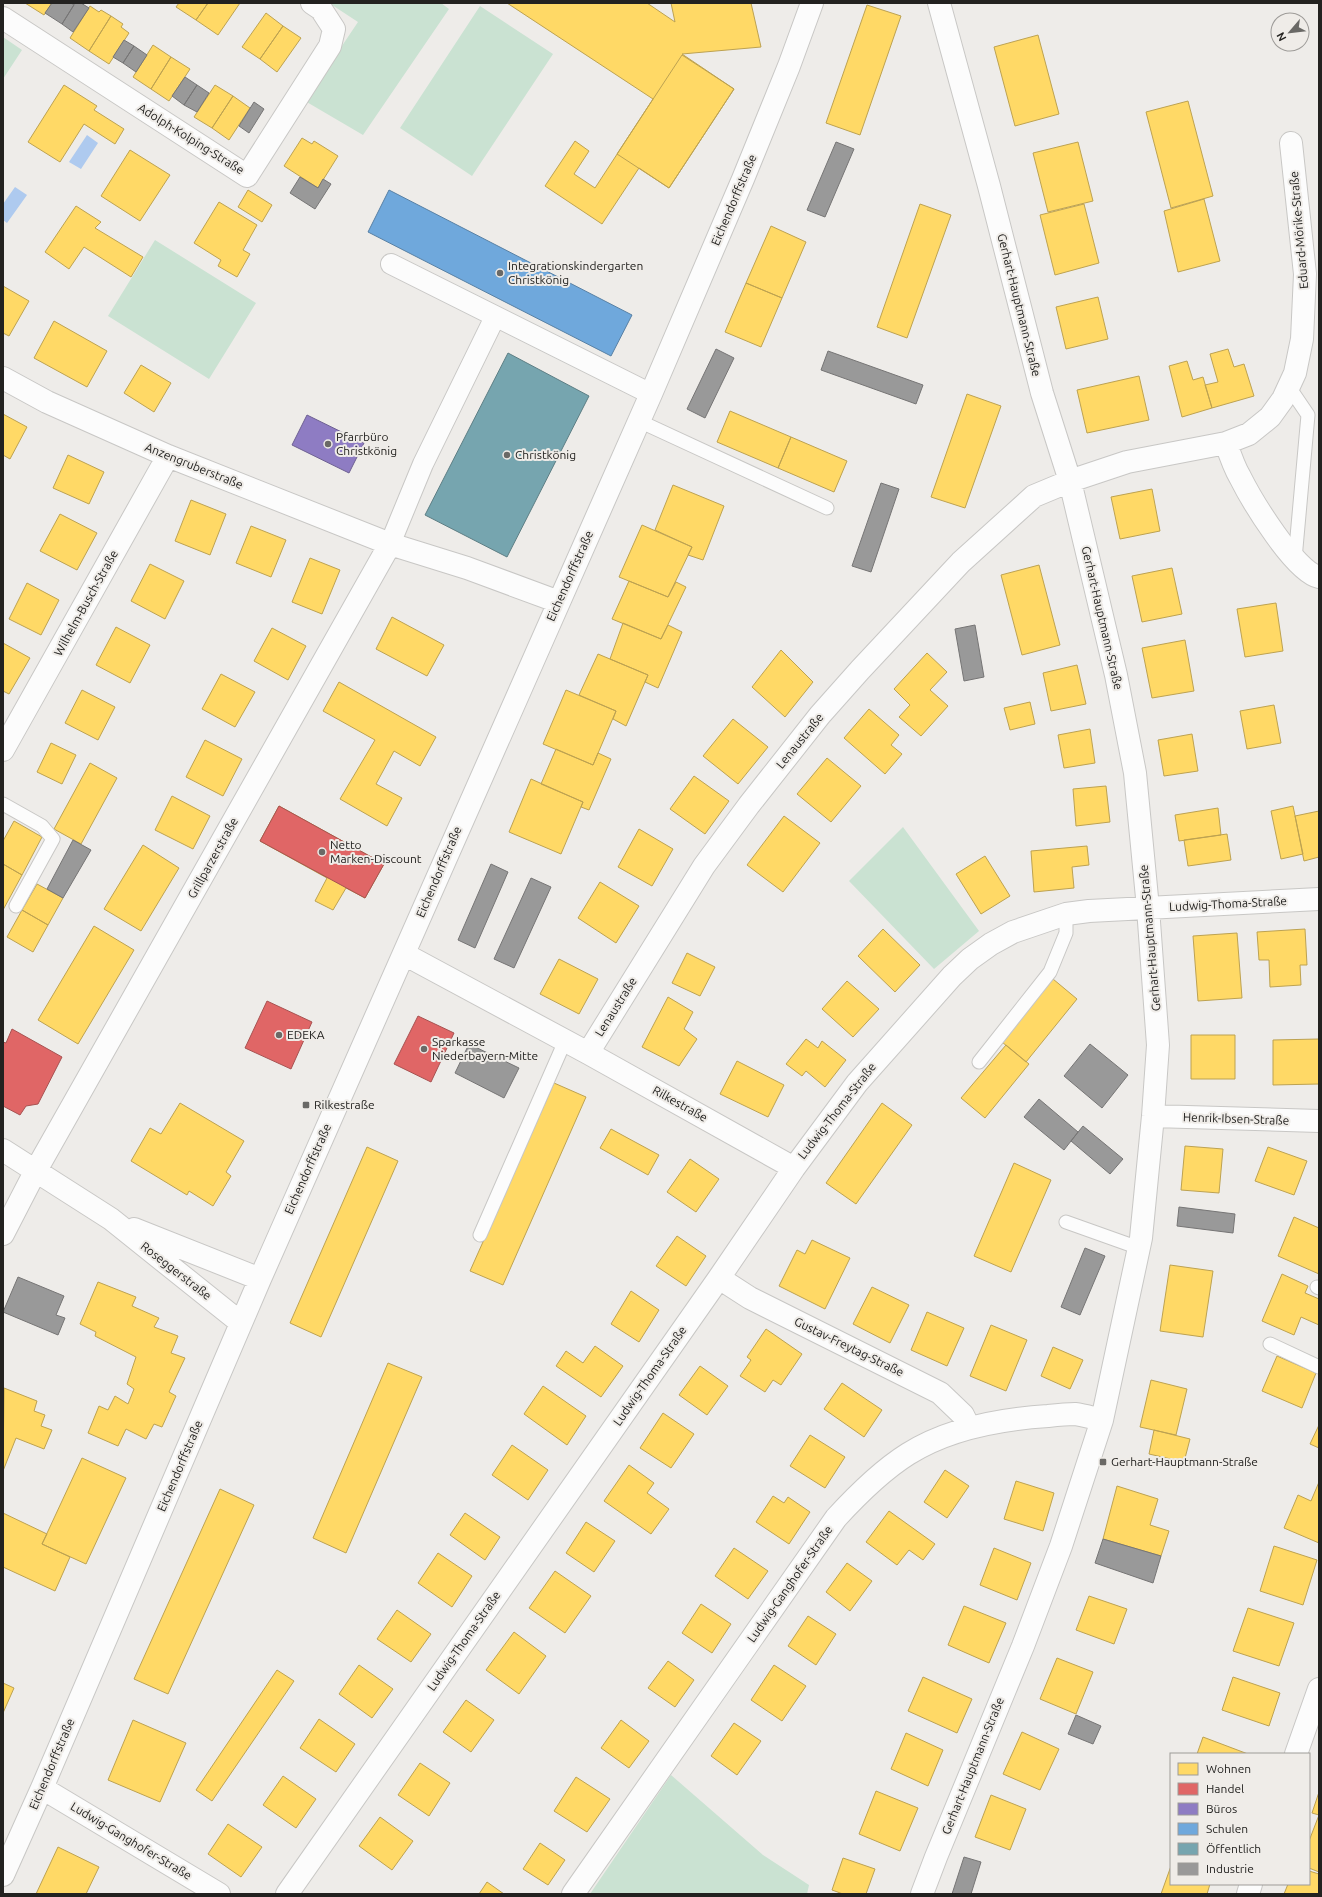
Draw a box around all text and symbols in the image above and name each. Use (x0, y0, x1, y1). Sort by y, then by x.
north arrow (1270, 12, 1310, 52)
text: N (1274, 30, 1288, 43)
street label: Adolph-Kolping-Straße (136, 101, 247, 177)
street label: Eichendorffstraße (708, 152, 759, 247)
street label: Eduard-Mörike-Straße (1287, 171, 1310, 289)
street label: Gerhart-Hauptmann-Straße (995, 232, 1044, 378)
place label: Integrationskindergarten Christkönig (508, 259, 643, 286)
marker: Integrationskindergarten Christkönig (495, 268, 505, 278)
place label: Pfarrbüro Christkönig (336, 430, 397, 457)
marker: Pfarrbüro Christkönig (323, 439, 333, 449)
street label: Anzengruberstraße (143, 440, 245, 491)
place label: Christkönig (515, 448, 576, 461)
marker: Christkönig (502, 450, 512, 460)
street label: Eichendorffstraße (544, 528, 595, 623)
street label: Gerhart-Hauptmann-Straße (1080, 545, 1125, 691)
street label: Wilhelm-Busch-Straße (51, 548, 120, 658)
street label: Lenaustraße (773, 711, 826, 771)
street label: Grillparzerstraße (185, 815, 240, 900)
street label: Eichendorffstraße (413, 824, 464, 919)
place label: Netto Marken-Discount (330, 838, 422, 865)
marker: Netto Marken-Discount (317, 847, 327, 857)
street label: Gerhart-Hauptmann-Straße (1137, 864, 1162, 1012)
street label: Ludwig-Thoma-Straße (1169, 894, 1287, 913)
street label: Lenaustraße (592, 975, 639, 1039)
place label: EDEKA (287, 1028, 325, 1041)
marker: EDEKA (274, 1030, 284, 1040)
place label: Sparkasse Niederbayern-Mitte (432, 1035, 538, 1062)
marker: Sparkasse Niederbayern-Mitte (419, 1044, 429, 1054)
street label: Ludwig-Thoma-Straße (795, 1060, 878, 1161)
street label: Rilkestraße (651, 1083, 710, 1124)
place label: Rilkestraße (314, 1098, 375, 1111)
marker: Rilkestraße (301, 1100, 311, 1110)
street label: Henrik-Ibsen-Straße (1183, 1110, 1289, 1127)
street label: Eichendorffstraße (282, 1121, 333, 1216)
street label: Roseggerstraße (139, 1239, 214, 1302)
street label: Gustav-Freytag-Straße (792, 1314, 906, 1379)
street label: Ludwig-Thoma-Straße (610, 1324, 689, 1428)
street label: Eichendorffstraße (154, 1418, 205, 1513)
place label: Gerhart-Hauptmann-Straße (1111, 1455, 1258, 1468)
marker: Gerhart-Hauptmann-Straße (1098, 1457, 1108, 1467)
street label: Ludwig-Ganghofer-Straße (744, 1523, 835, 1644)
street label: Ludwig-Thoma-Straße (424, 1589, 503, 1693)
street label: Gerhart-Hauptmann-Straße (939, 1695, 1006, 1836)
street label: Eichendorffstraße (26, 1716, 77, 1811)
legend (1170, 1753, 1310, 1885)
text: Wohnen (1206, 1762, 1251, 1775)
text: Handel (1206, 1782, 1244, 1795)
street label: Ludwig-Ganghofer-Straße (68, 1799, 194, 1882)
text: Büros (1206, 1802, 1237, 1815)
text: Schulen (1206, 1822, 1248, 1835)
text: Öffentlich (1206, 1842, 1261, 1855)
text: Industrie (1206, 1862, 1254, 1875)

